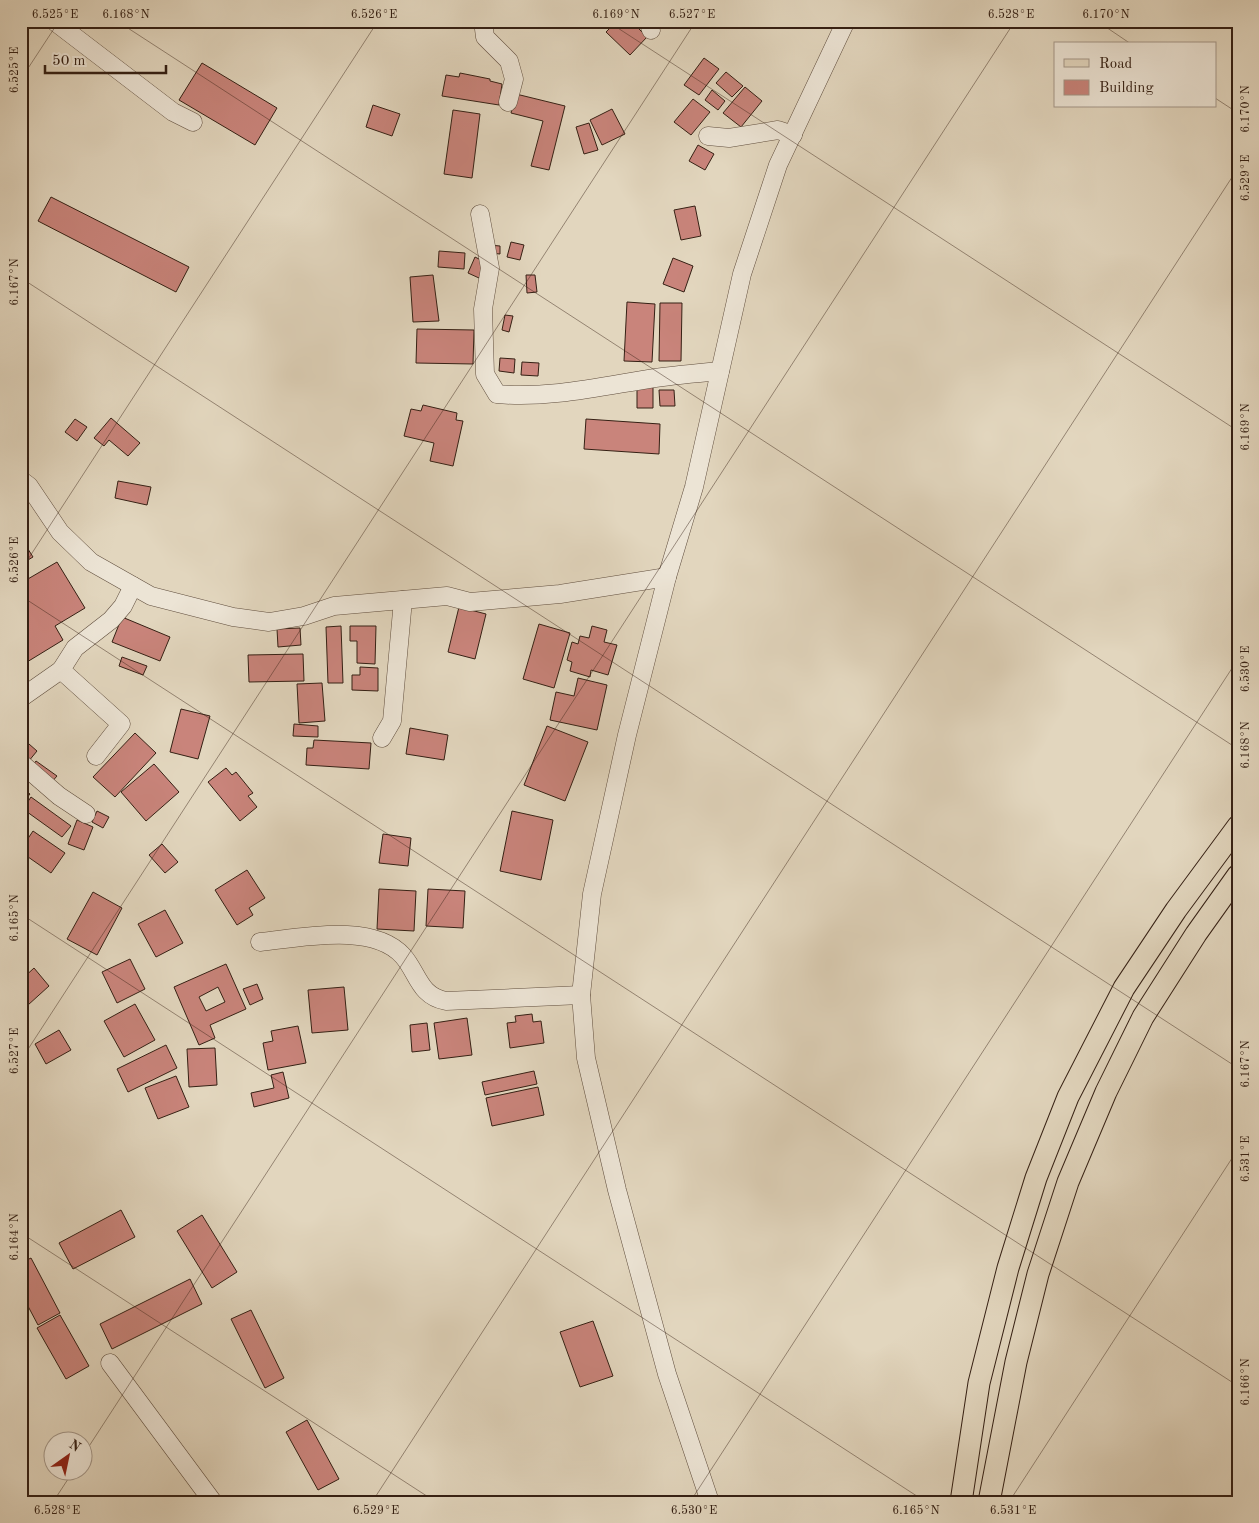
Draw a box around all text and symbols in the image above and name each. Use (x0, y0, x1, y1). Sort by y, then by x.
text: 6.525°E (32, 8, 78, 21)
text: 6.526°E (351, 8, 397, 21)
text: 6.527°E (669, 8, 715, 21)
text: 6.528°E (988, 8, 1034, 21)
text: 6.168°N (102, 9, 150, 21)
text: 6.169°N (592, 9, 640, 21)
text: 6.170°N (1082, 9, 1130, 21)
scale bar (45, 42, 166, 74)
legend (1054, 42, 1216, 108)
text: 6.525°E (8, 47, 21, 93)
text: 50 m (52, 54, 86, 69)
text: Road (1099, 57, 1133, 72)
text: Building (1099, 81, 1154, 96)
text: 6.170°N (1240, 85, 1252, 133)
text: 6.529°E (1239, 155, 1252, 201)
text: 6.167°N (9, 258, 21, 306)
text: 6.169°N (1240, 403, 1252, 451)
text: 6.526°E (8, 537, 21, 583)
text: 6.530°E (1239, 646, 1252, 692)
text: 6.168°N (1240, 721, 1252, 769)
text: 6.165°N (8, 894, 21, 942)
text: 6.527°E (8, 1028, 21, 1074)
text: 6.167°N (1240, 1040, 1252, 1088)
text: 6.531°E (1239, 1136, 1252, 1182)
text: 6.164°N (9, 1213, 21, 1261)
text: 6.166°N (1240, 1358, 1252, 1406)
north arrow (42, 1430, 92, 1480)
text: N (66, 1437, 83, 1455)
text: 6.528°E (34, 1504, 80, 1517)
text: 6.529°E (353, 1504, 399, 1517)
text: 6.530°E (671, 1504, 717, 1517)
text: 6.165°N (892, 1504, 940, 1517)
text: 6.531°E (990, 1504, 1036, 1517)

